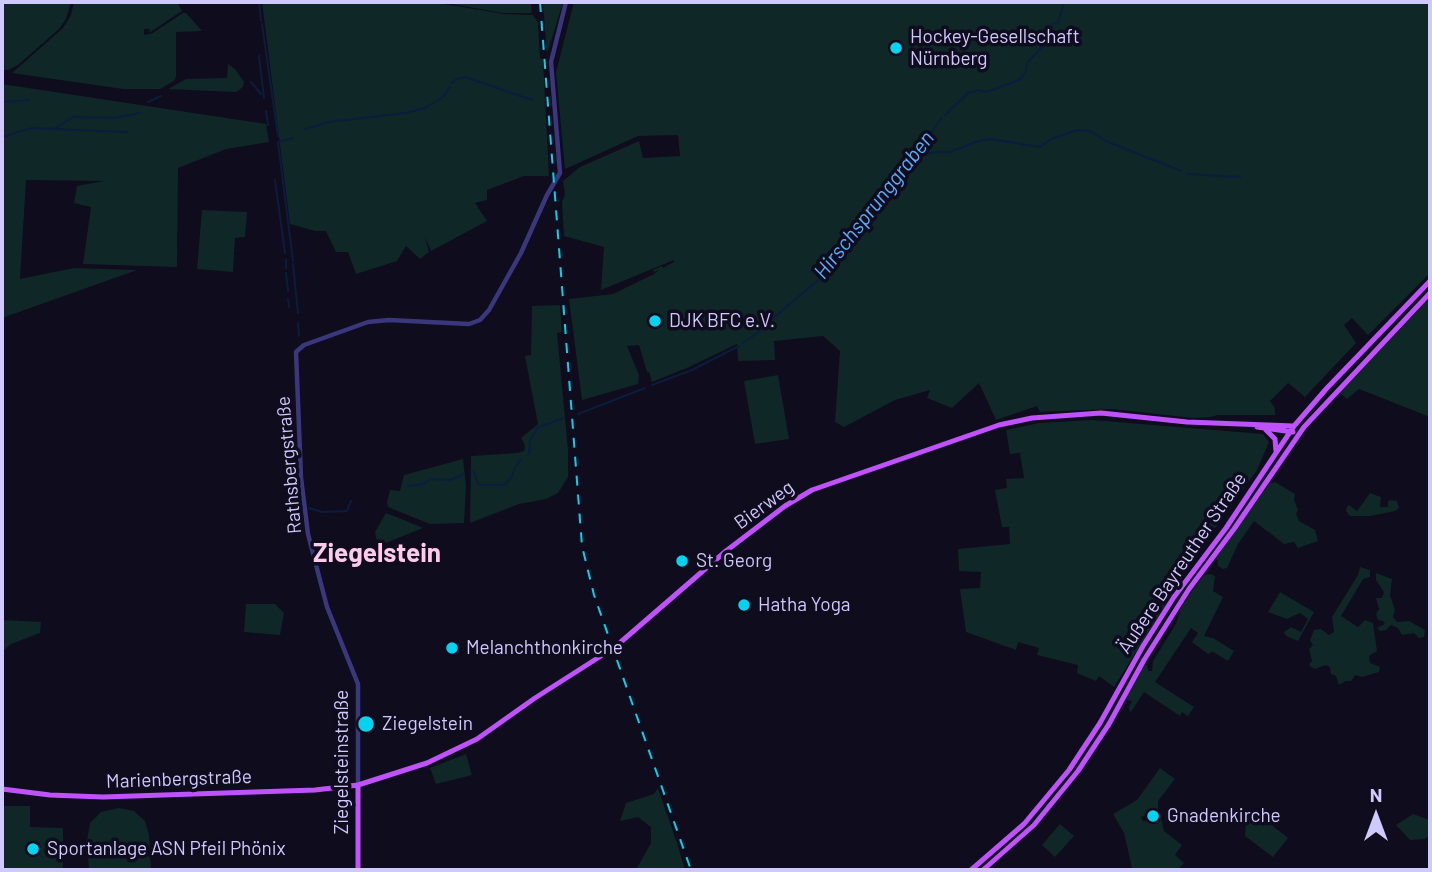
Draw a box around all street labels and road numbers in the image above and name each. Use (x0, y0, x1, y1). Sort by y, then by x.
street label: Rathsbergstraße (272, 395, 306, 535)
street label: Äußere Bayreuther Straße (1113, 468, 1251, 658)
street label: Bierweg (730, 476, 798, 534)
street label: Ziegelsteinstraße (331, 690, 353, 834)
street label: Marienbergstraße (106, 765, 252, 793)

